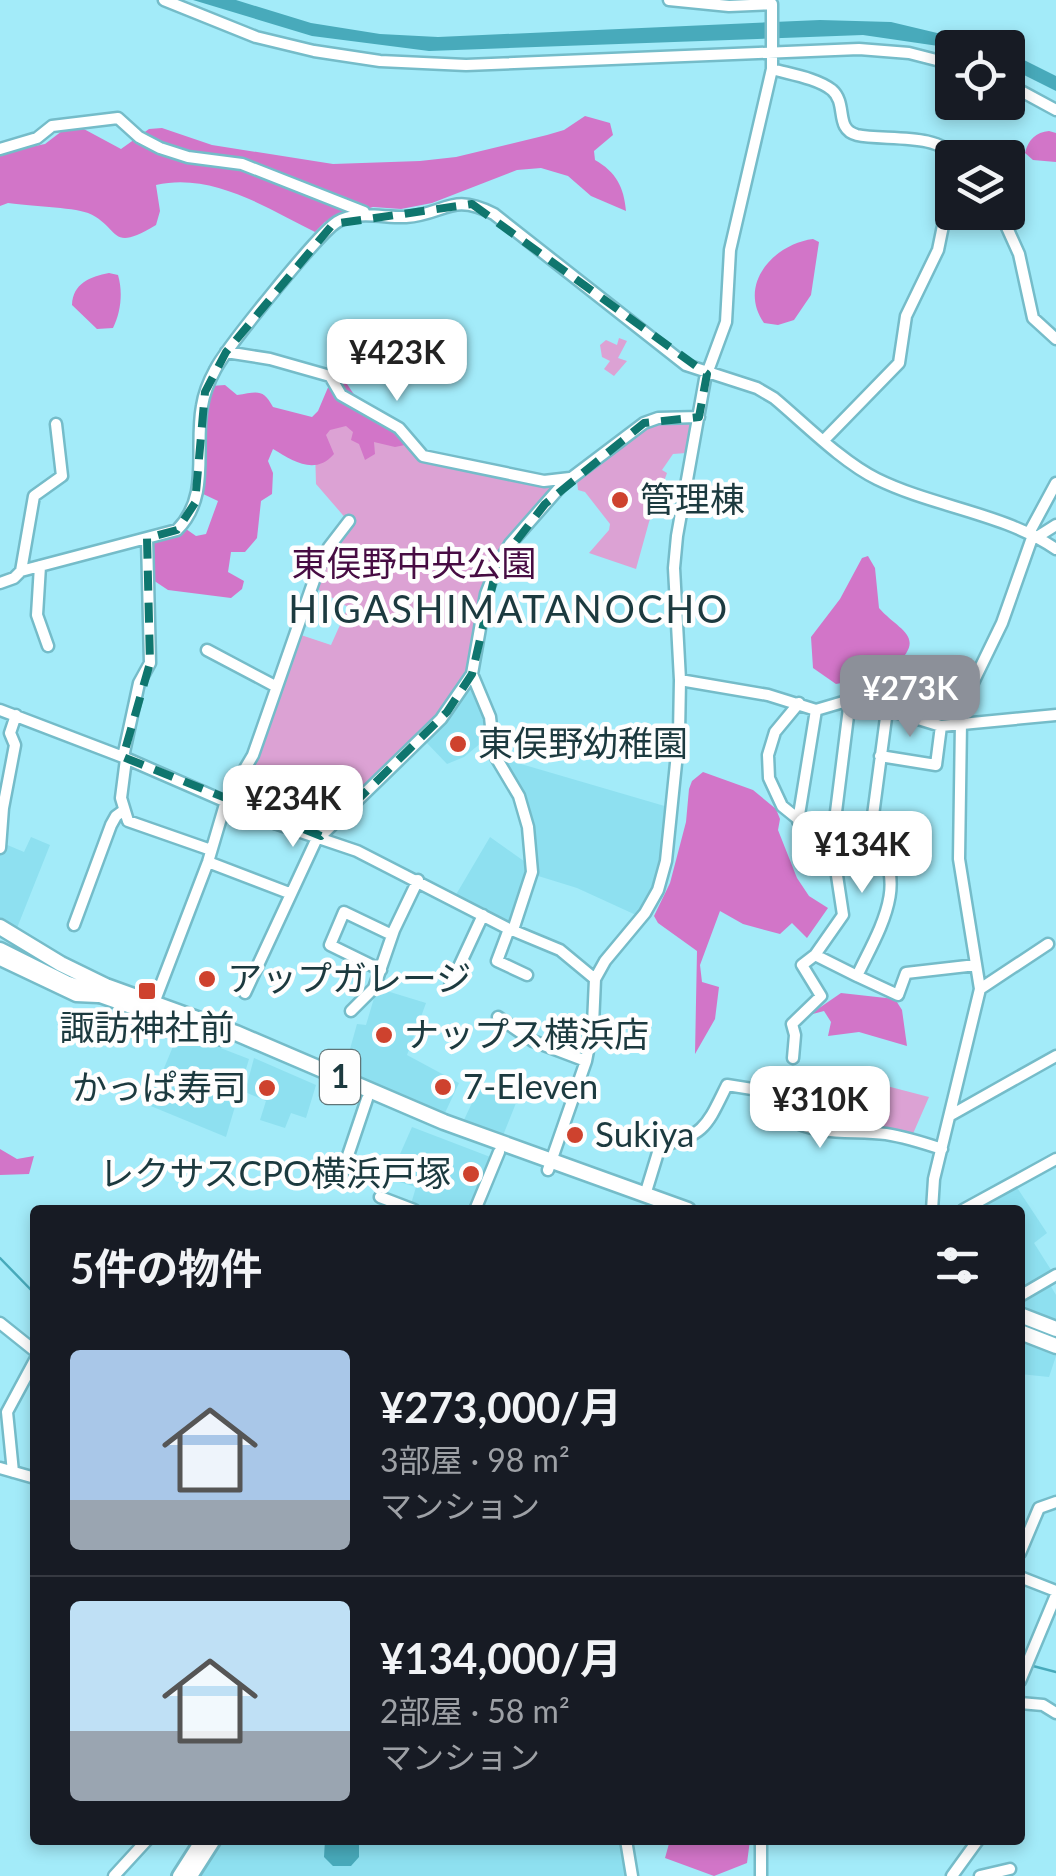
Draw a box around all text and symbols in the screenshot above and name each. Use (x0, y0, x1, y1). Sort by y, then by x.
map controls (935, 30, 1025, 230)
button: locate (935, 30, 1025, 120)
button: layers (935, 140, 1025, 230)
pin: ¥423K (327, 319, 467, 404)
text: ¥423K (349, 332, 445, 371)
place label: 管理棟 (640, 477, 745, 519)
marker: 管理棟 (609, 489, 631, 511)
park label: 東俣野中央公園 (291, 541, 537, 583)
district label: HIGASHIMATANOCHO (288, 585, 730, 631)
pin: ¥273K (840, 655, 980, 740)
text: ¥273K (862, 668, 958, 707)
place label: 東俣野幼稚園 (478, 721, 688, 763)
marker: 東俣野幼稚園 (447, 733, 469, 755)
pin: ¥234K (223, 765, 363, 850)
text: ¥234K (245, 778, 341, 817)
pin: ¥134K (792, 811, 932, 896)
text: ¥134K (814, 824, 910, 863)
place label: アップガレージ (227, 956, 471, 998)
marker: アップガレージ (196, 968, 218, 990)
marker: 諏訪神社前 (136, 980, 158, 1002)
place label: 諏訪神社前 (59, 1005, 235, 1047)
place label: ナップス横浜店 (404, 1012, 649, 1054)
marker: ナップス横浜店 (373, 1024, 395, 1046)
road number: 1 (320, 1050, 360, 1104)
place label: 7-Eleven (463, 1064, 598, 1106)
place label: かっぱ寿司 (72, 1065, 247, 1107)
pin: ¥310K (750, 1066, 890, 1151)
marker: 7-Eleven (432, 1076, 454, 1098)
marker: かっぱ寿司 (256, 1077, 278, 1099)
text: ¥310K (772, 1079, 868, 1118)
place label: Sukiya (595, 1112, 694, 1154)
marker: Sukiya (564, 1124, 586, 1146)
place label: レクサスCPO横浜戸塚 (99, 1151, 451, 1193)
marker: レクサスCPO横浜戸塚 (460, 1163, 482, 1185)
icon: filters (930, 1238, 985, 1293)
text: 5件の物件 (70, 1243, 262, 1293)
text: ¥273,000/月 (380, 1382, 622, 1432)
icon: home (150, 1390, 270, 1510)
text: 3部屋 · 98 m² (380, 1440, 570, 1479)
text: マンション (380, 1486, 540, 1525)
text: ¥134,000/月 (380, 1633, 622, 1683)
icon: home (150, 1641, 270, 1761)
text: 2部屋 · 58 m² (380, 1691, 570, 1730)
text: マンション (380, 1737, 540, 1776)

